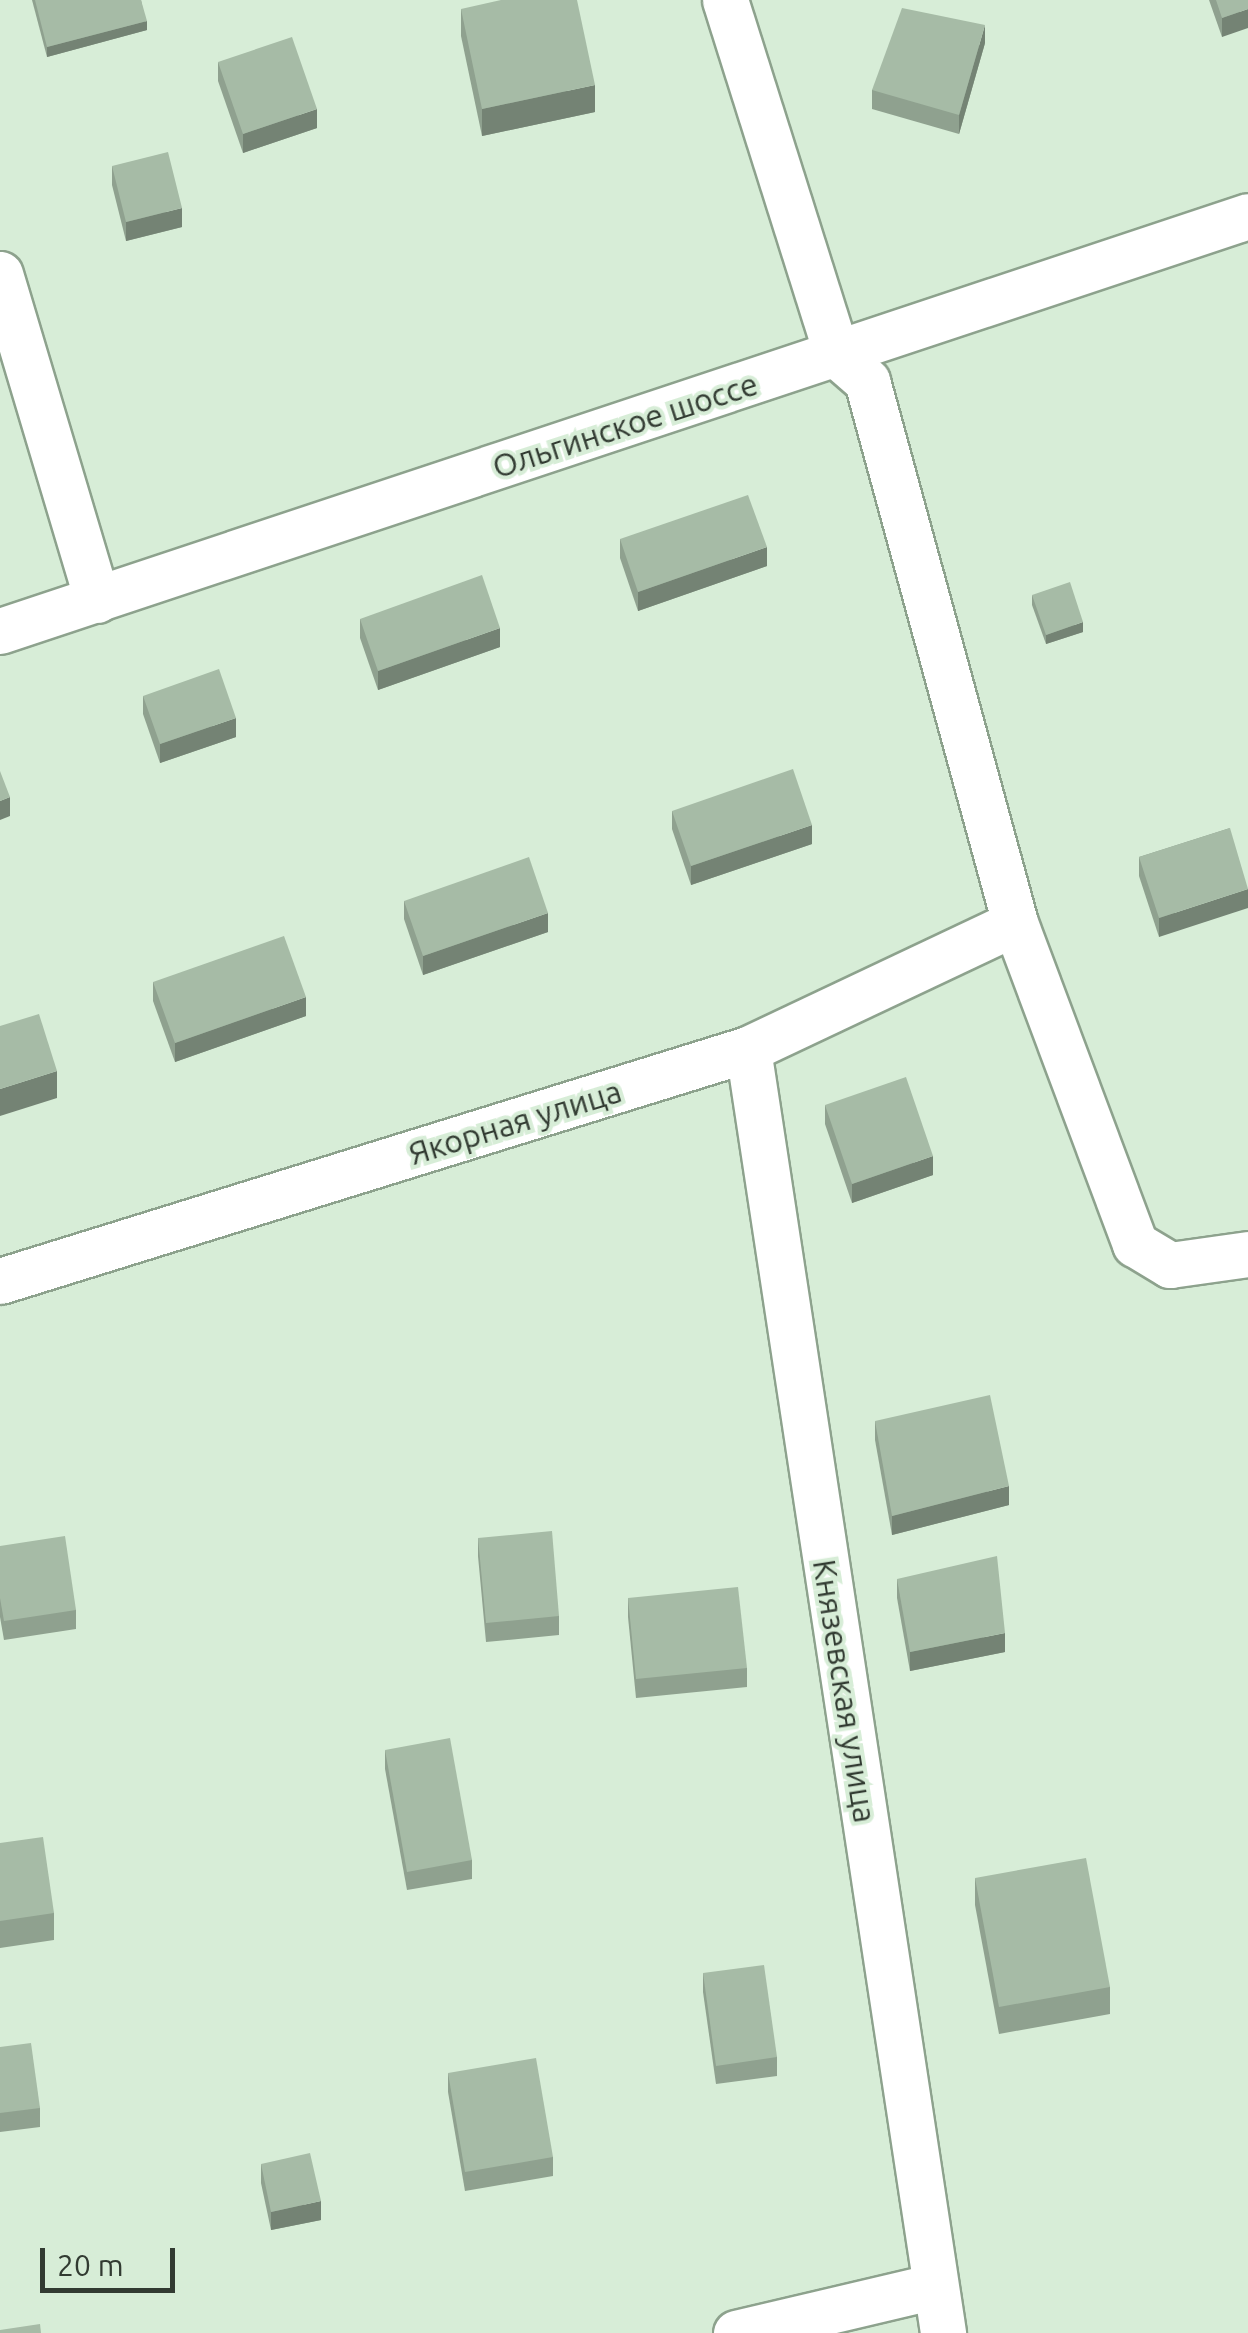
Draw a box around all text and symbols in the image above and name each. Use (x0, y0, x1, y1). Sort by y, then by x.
street label: Ольгинское шоссе (487, 364, 763, 486)
street label: Якорная улица (404, 1071, 626, 1173)
street label: Князевская улица (805, 1557, 885, 1825)
scale bar (45, 2228, 180, 2290)
text: 20 m (57, 2248, 124, 2282)

